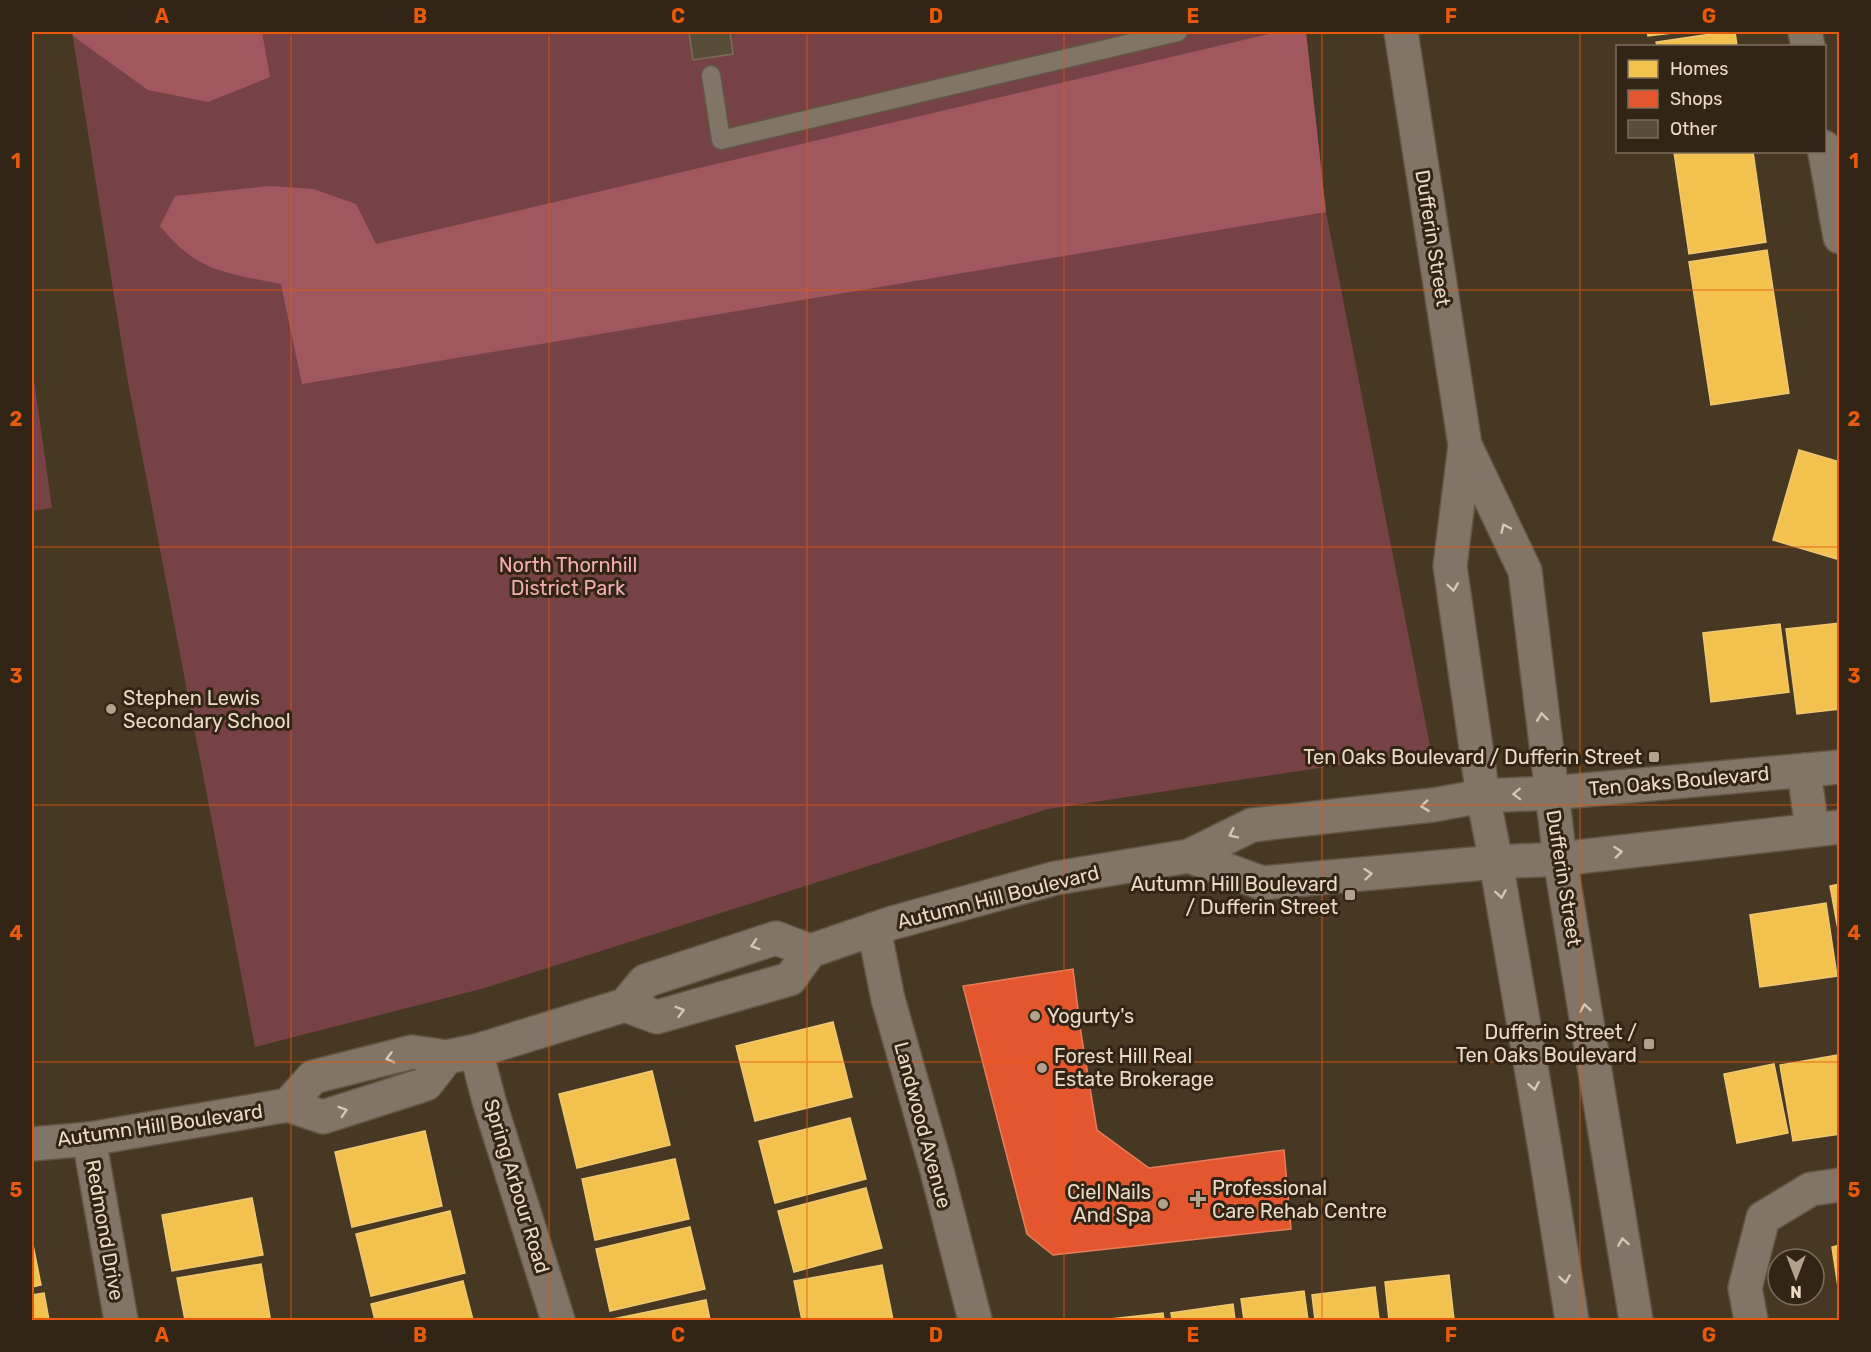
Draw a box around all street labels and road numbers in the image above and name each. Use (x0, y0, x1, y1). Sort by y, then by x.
street label: Dufferin Street (1410, 168, 1456, 308)
street label: Ten Oaks Boulevard (1588, 761, 1770, 801)
street label: Dufferin Street (1541, 808, 1587, 948)
street label: Autumn Hill Boulevard (895, 860, 1101, 934)
street label: Landwood Avenue (889, 1039, 957, 1211)
street label: Spring Arbour Road (479, 1096, 555, 1276)
street label: Autumn Hill Boulevard (56, 1099, 264, 1151)
street label: Redmond Drive (81, 1158, 129, 1302)

